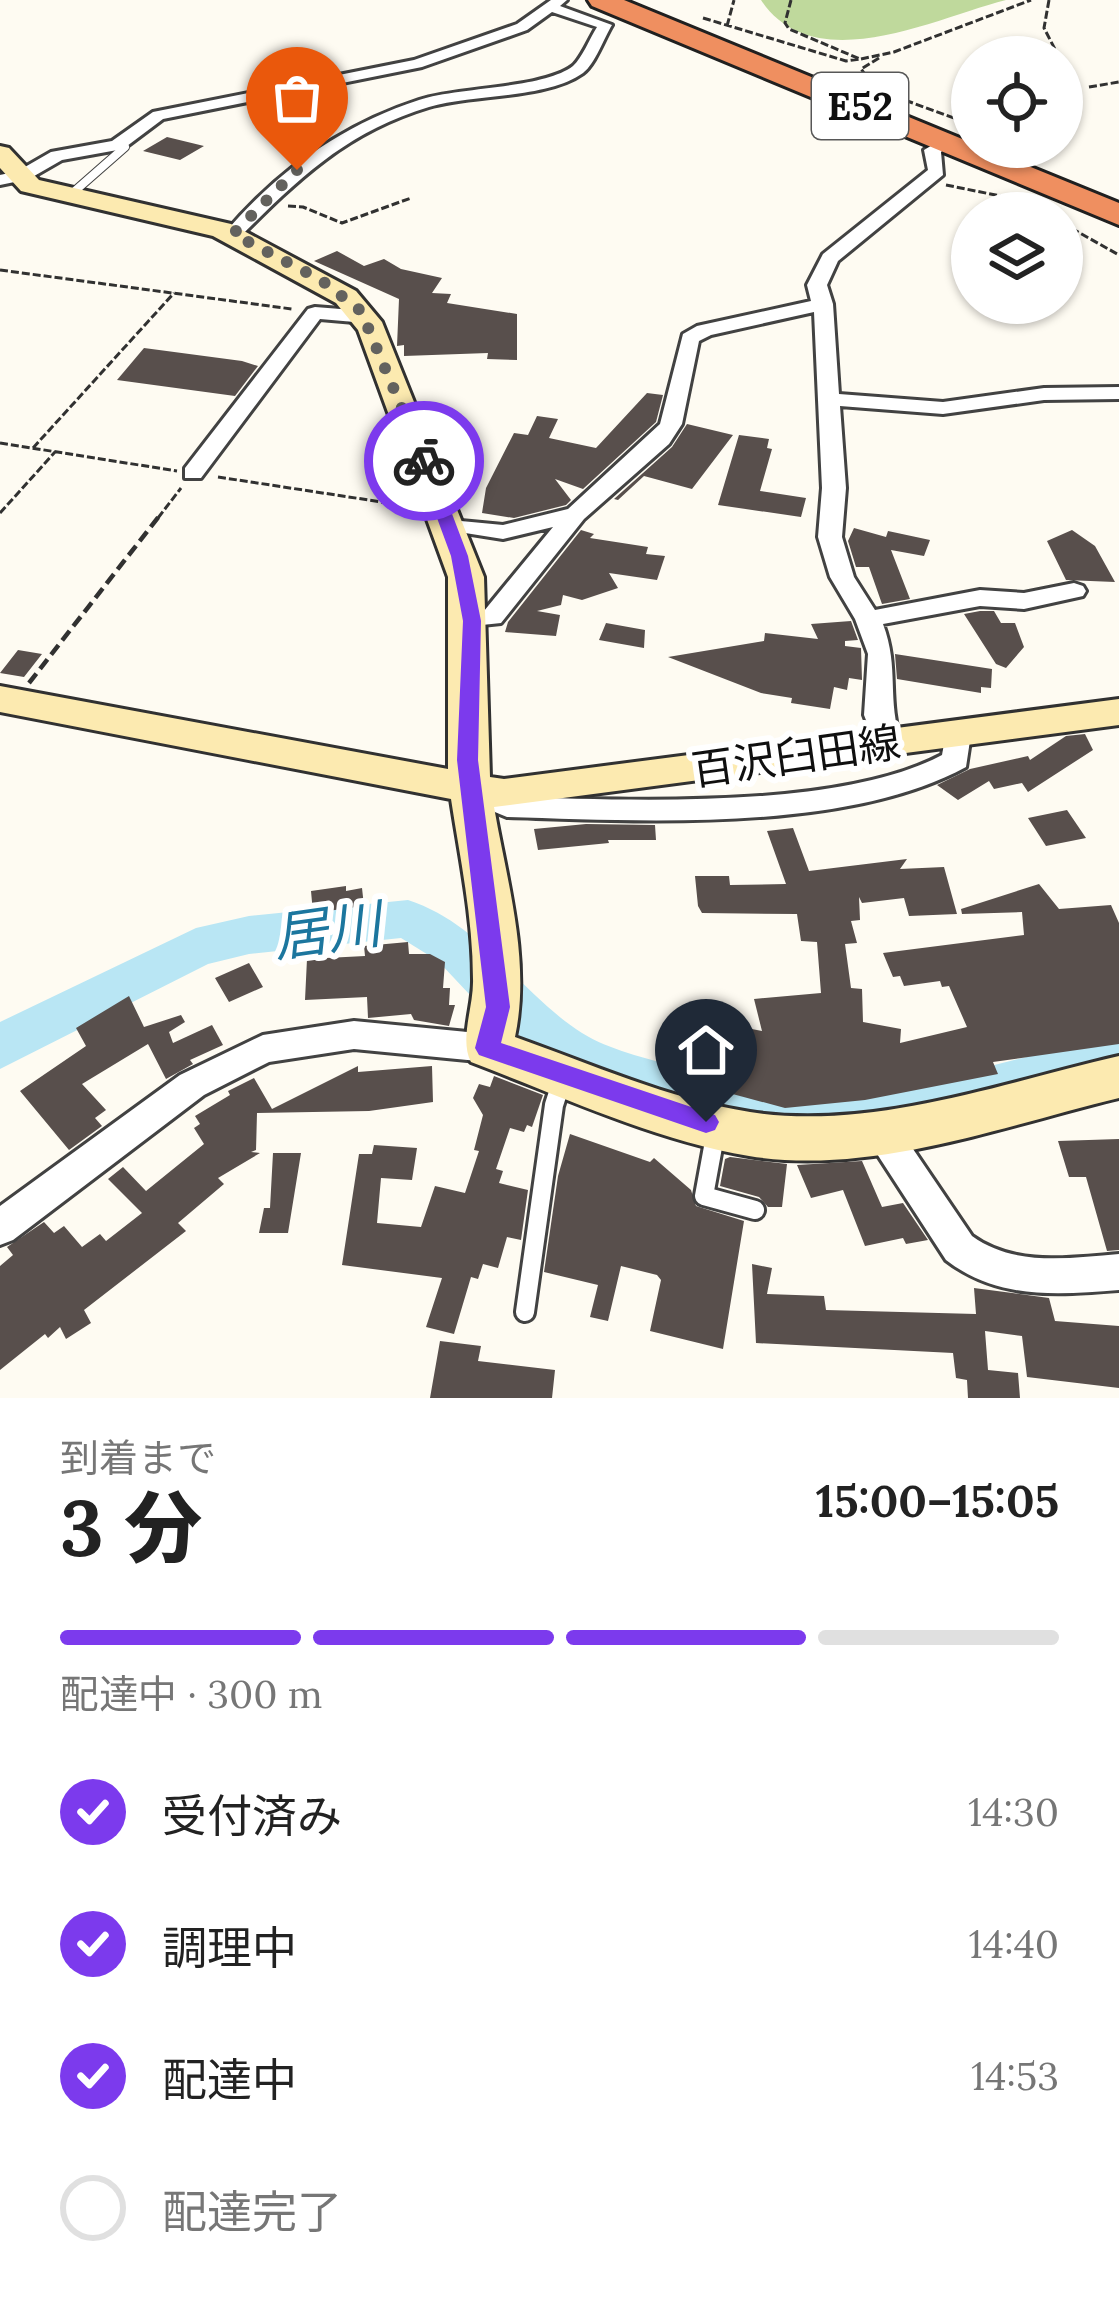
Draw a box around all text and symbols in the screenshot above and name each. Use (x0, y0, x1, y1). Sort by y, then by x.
map controls (951, 36, 1083, 324)
button: locate (951, 36, 1083, 168)
pin (246, 47, 348, 170)
icon: bag (264, 65, 330, 131)
road number: E52 (812, 73, 908, 139)
button: layers (951, 192, 1083, 324)
courier (364, 401, 484, 521)
icon: bike (391, 428, 457, 494)
street label: 百沢臼田線 (688, 715, 904, 797)
water label: 居川 (269, 888, 390, 972)
pin (655, 999, 757, 1122)
icon: home (673, 1017, 739, 1083)
text: 到着まで (60, 1433, 216, 1483)
text: 15:00–15:05 (816, 1472, 1059, 1529)
text: 3 分 (60, 1478, 202, 1577)
text: 配達中 · 300 m (60, 1669, 323, 1719)
icon: check (60, 1779, 126, 1845)
text: 受付済み (162, 1787, 342, 1844)
text: 14:30 (968, 1787, 1059, 1837)
icon: check (60, 1911, 126, 1977)
text: 調理中 (162, 1919, 297, 1976)
text: 14:40 (969, 1919, 1059, 1969)
icon: check (60, 2043, 126, 2109)
text: 配達中 (162, 2051, 297, 2108)
text: 14:53 (971, 2051, 1059, 2101)
text: 配達完了 (162, 2183, 342, 2240)

